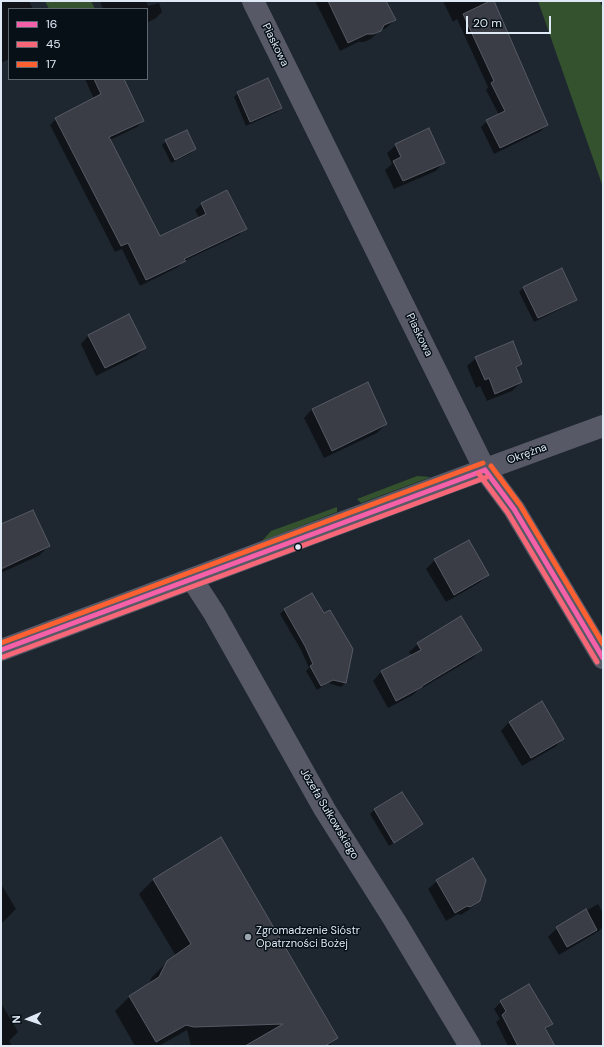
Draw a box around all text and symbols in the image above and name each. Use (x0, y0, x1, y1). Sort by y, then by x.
legend (8, 8, 148, 80)
scale bar (468, 8, 553, 34)
text: 20 m (473, 15, 502, 31)
text: 16 (46, 16, 57, 32)
street label: Piaskowa (259, 21, 291, 69)
text: 45 (46, 36, 61, 52)
text: 17 (46, 56, 56, 72)
street label: Piaskowa (403, 311, 435, 359)
street label: Okrężna (505, 441, 549, 467)
unlabelled marker (293, 542, 303, 552)
street label: Józefa Sułkowskiego (297, 766, 361, 862)
place label: Zgromadzenie Sióstr Opatrzności Bożej (256, 924, 360, 950)
marker: Zgromadzenie Sióstr Opatrzności Bożej (243, 932, 253, 942)
north arrow (8, 999, 48, 1039)
text: N (9, 1015, 23, 1024)

